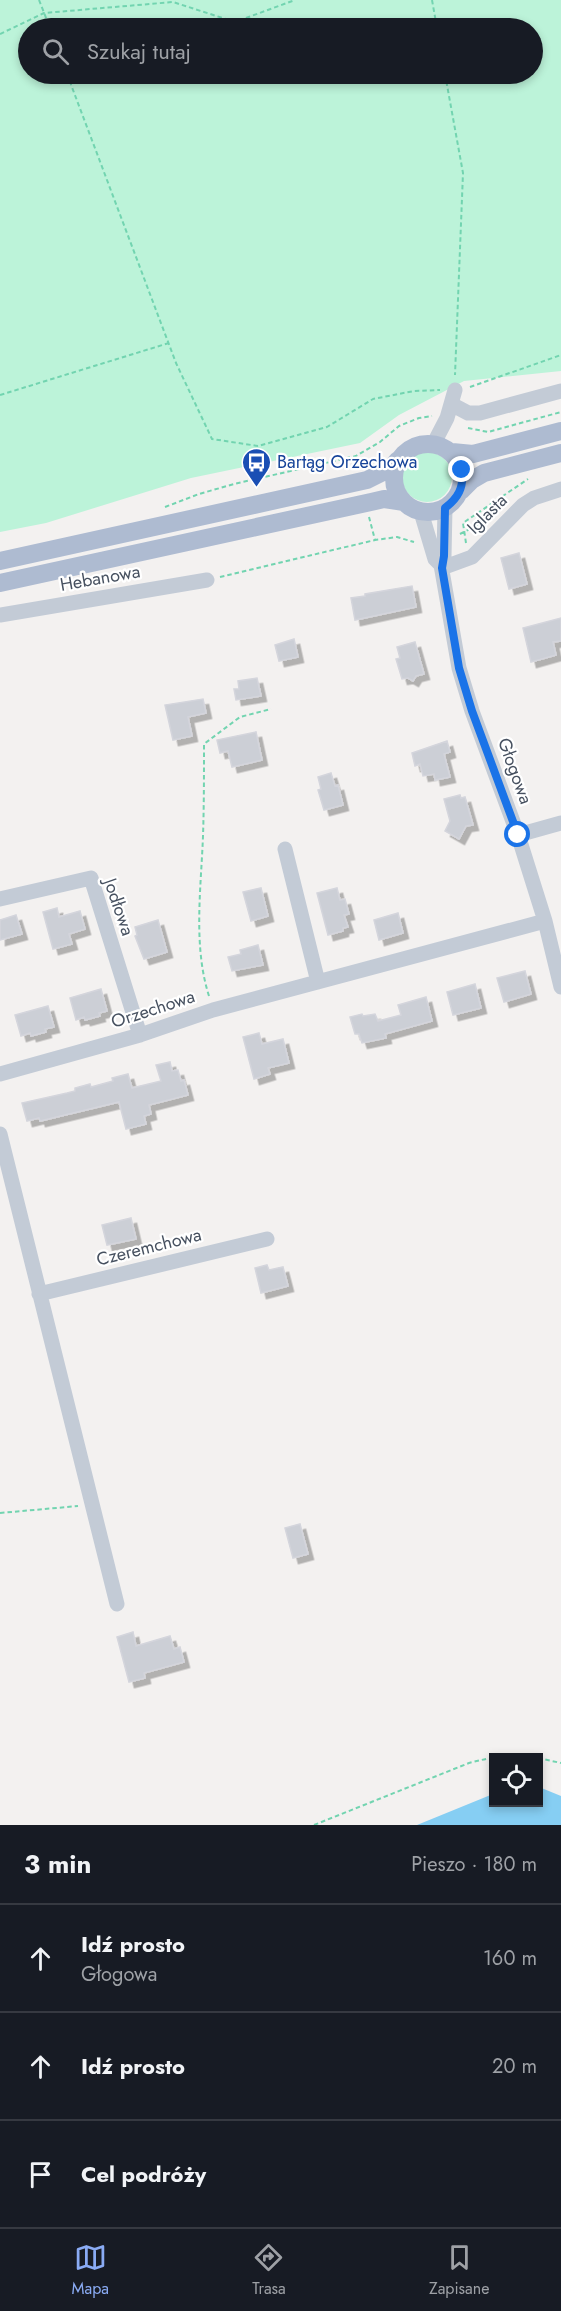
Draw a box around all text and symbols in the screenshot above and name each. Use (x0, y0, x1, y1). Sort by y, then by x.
search box (18, 18, 543, 84)
icon: search (39, 35, 72, 68)
text: Szukaj tutaj (87, 35, 191, 67)
bus stop icon: Bartąg Orzechowa (240, 446, 272, 488)
place label: Bartąg Orzechowa (277, 449, 417, 475)
route end (448, 456, 474, 482)
street label: Iglasta (461, 488, 513, 540)
street label: Hebanowa (58, 558, 142, 598)
street label: Głogowa (491, 734, 539, 808)
route start (504, 821, 530, 847)
street label: Jodłowa (96, 873, 141, 939)
street label: Orzechowa (108, 983, 198, 1035)
street label: Czeremchowa (94, 1221, 204, 1273)
map controls (489, 1753, 543, 1807)
button: locate (489, 1753, 543, 1807)
text: 3 min (24, 1845, 91, 1883)
text: Pieszo · 180 m (411, 1850, 537, 1879)
text: Idź prosto (81, 1928, 185, 1960)
icon: ahead (24, 1942, 57, 1975)
text: 160 m (483, 1944, 537, 1973)
text: Głogowa (81, 1960, 157, 1989)
icon: ahead (24, 2050, 57, 2083)
text: Idź prosto (81, 2050, 185, 2082)
text: 20 m (492, 2052, 537, 2081)
icon: arrive (24, 2158, 57, 2191)
text: Cel podróży (81, 2158, 206, 2190)
tab: Mapa (72, 2241, 109, 2300)
tab: Trasa (252, 2241, 286, 2300)
tab: Zapisane (429, 2241, 489, 2300)

